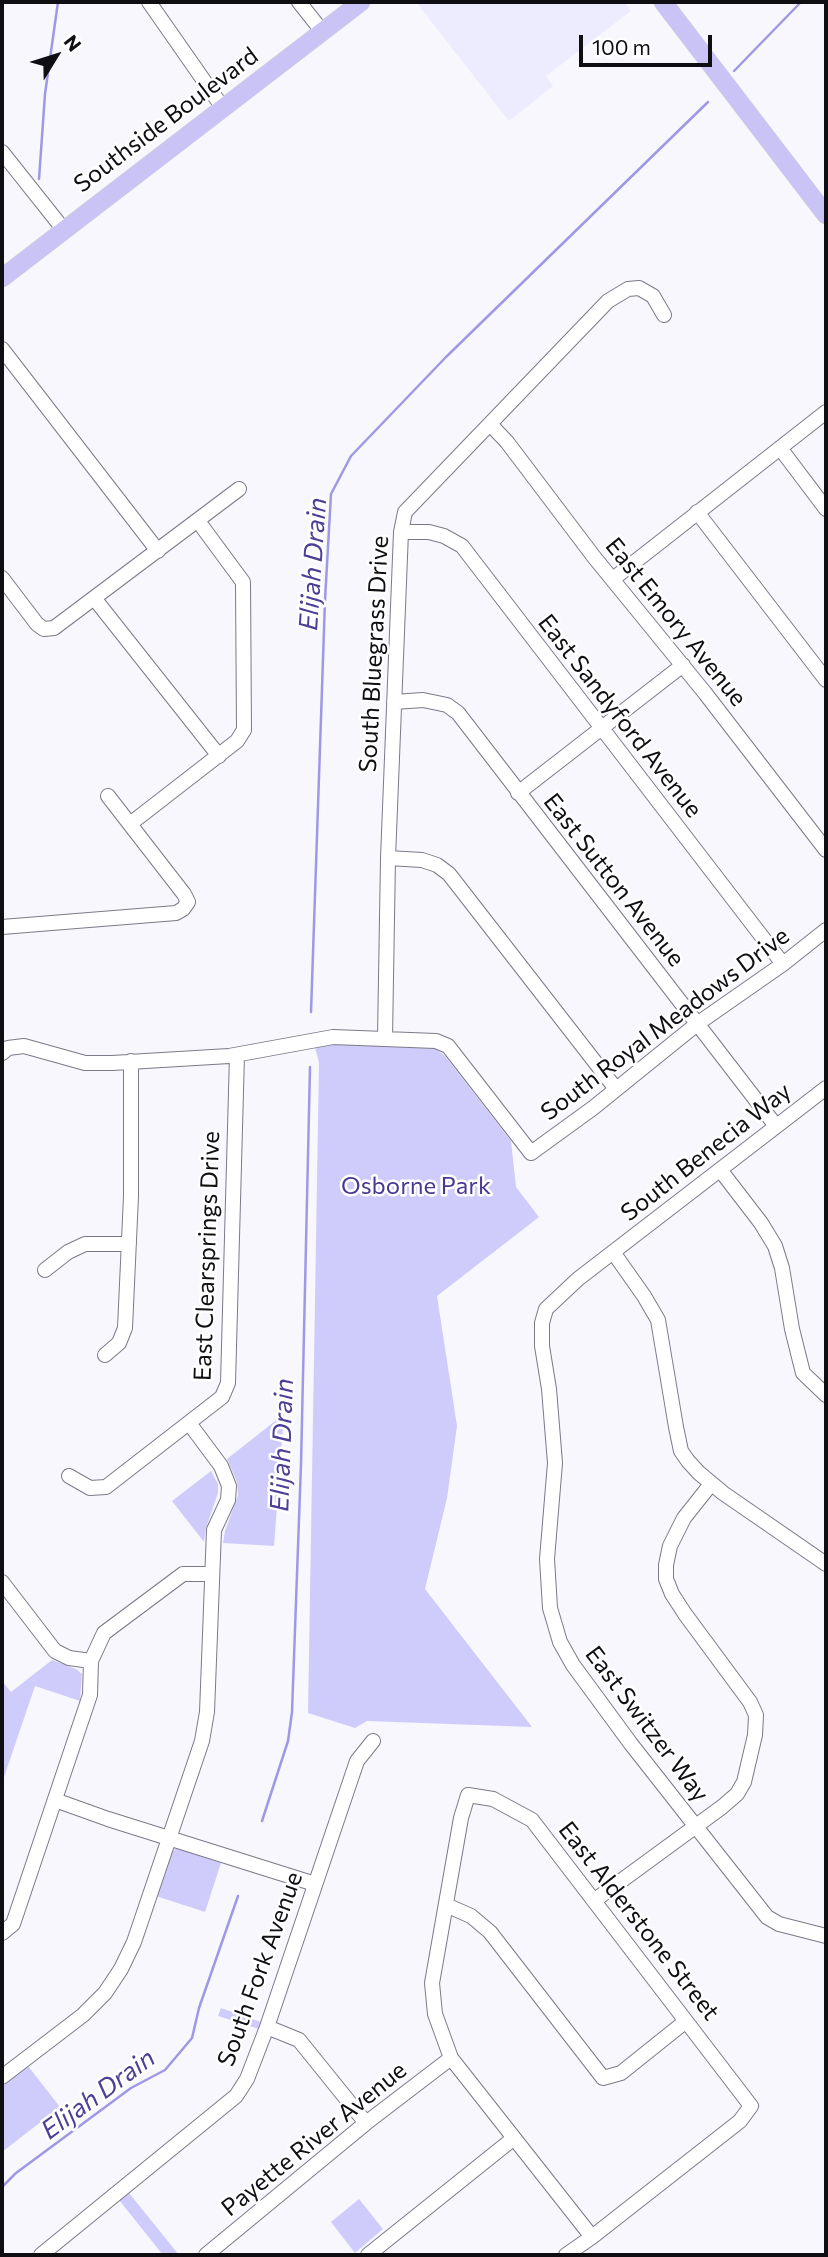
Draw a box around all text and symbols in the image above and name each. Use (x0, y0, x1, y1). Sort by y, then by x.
north arrow (21, 21, 91, 91)
scale bar (583, 21, 716, 65)
text: N (59, 30, 86, 55)
text: 100 m (592, 34, 651, 59)
street label: Southside Boulevard (68, 41, 264, 199)
water label: Elijah Drain (293, 496, 333, 632)
street label: East Emory Avenue (599, 532, 753, 712)
street label: South Bluegrass Drive (353, 535, 395, 773)
street label: East Sandyford Avenue (532, 609, 708, 823)
street label: East Sutton Avenue (537, 788, 691, 972)
street label: South Royal Meadows Drive (535, 921, 795, 1127)
street label: South Benecia Way (615, 1077, 797, 1227)
street label: East Clearsprings Drive (188, 1131, 226, 1381)
park label: Osborne Park (341, 1172, 491, 1200)
water label: Elijah Drain (264, 1378, 300, 1512)
street label: East Switzer Way (579, 1640, 715, 1808)
street label: East Alderstone Street (552, 1816, 726, 2026)
street label: South Fork Avenue (211, 1868, 309, 2070)
water label: Elijah Drain (35, 2042, 161, 2146)
street label: Payette River Avenue (216, 2056, 412, 2222)

